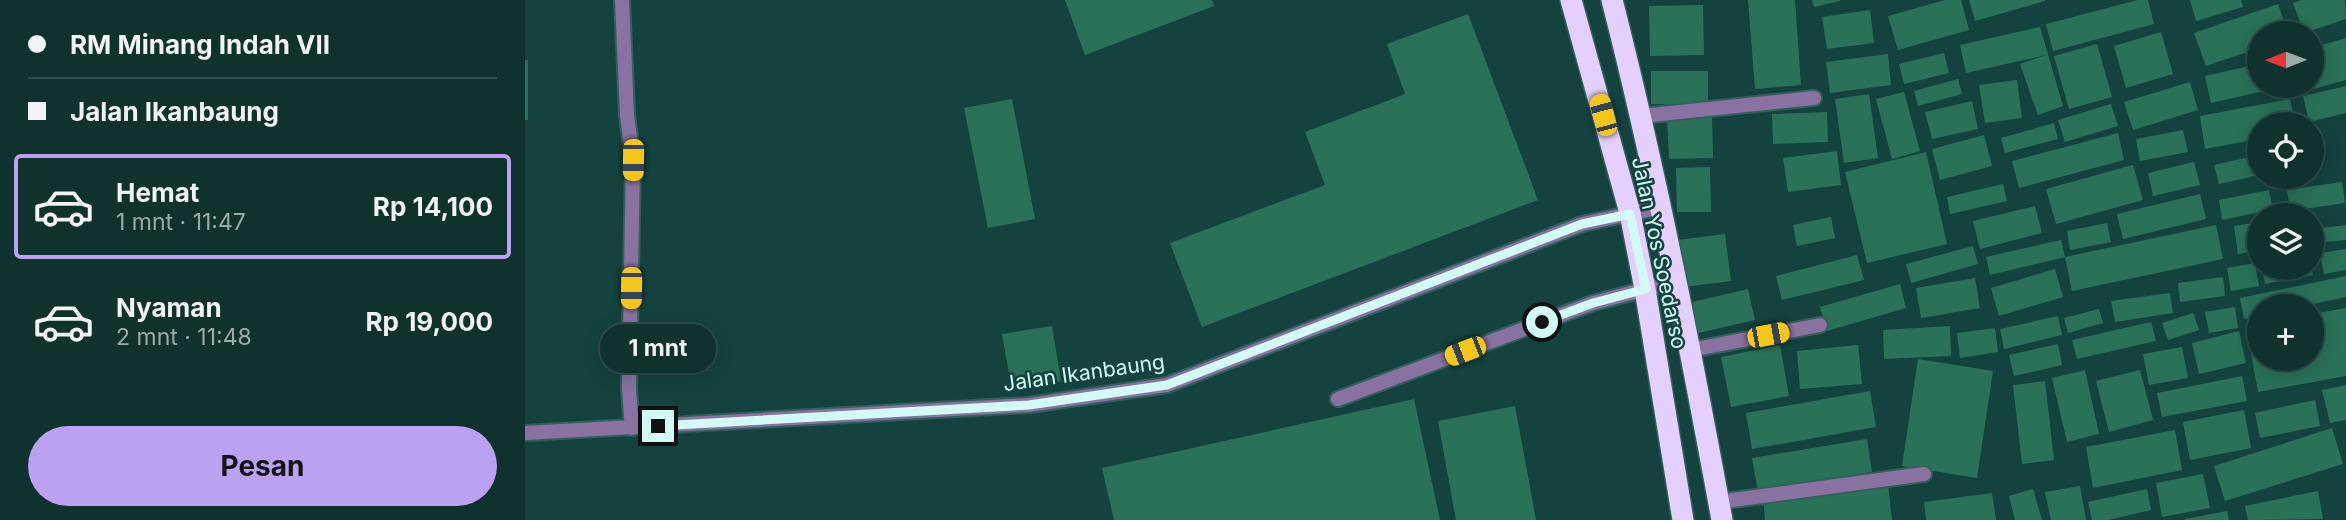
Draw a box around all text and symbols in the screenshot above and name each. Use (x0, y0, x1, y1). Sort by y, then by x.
north arrow (2247, 21, 2324, 98)
map controls (2247, 21, 2324, 371)
text: RM Minang Indah VII (70, 29, 330, 60)
car (1588, 92, 1619, 138)
text: Jalan Ikanbaung (70, 96, 279, 127)
button: locate (2247, 112, 2324, 189)
car (623, 139, 644, 181)
street label: Jalan Yos Soedarso (1627, 155, 1692, 351)
icon: car (32, 175, 95, 238)
text: Hemat (116, 177, 199, 208)
text: Rp 14,100 (373, 191, 493, 222)
button: layers (2247, 203, 2324, 280)
text: 1 mnt · 11:47 (116, 208, 246, 236)
car (621, 267, 642, 309)
icon: car (32, 290, 95, 353)
text: Nyaman (116, 292, 222, 323)
button: + (2247, 294, 2324, 371)
text: Rp 19,000 (366, 306, 493, 337)
route start (1526, 306, 1558, 338)
car (1746, 321, 1791, 349)
text: 2 mnt · 11:48 (116, 323, 252, 351)
callout: 1 mnt (600, 324, 716, 374)
text: 1 mnt (628, 334, 688, 362)
car (1442, 334, 1489, 368)
street label: Jalan Ikanbaung (1002, 349, 1166, 396)
route end (642, 410, 674, 442)
button: Pesan (28, 426, 497, 506)

